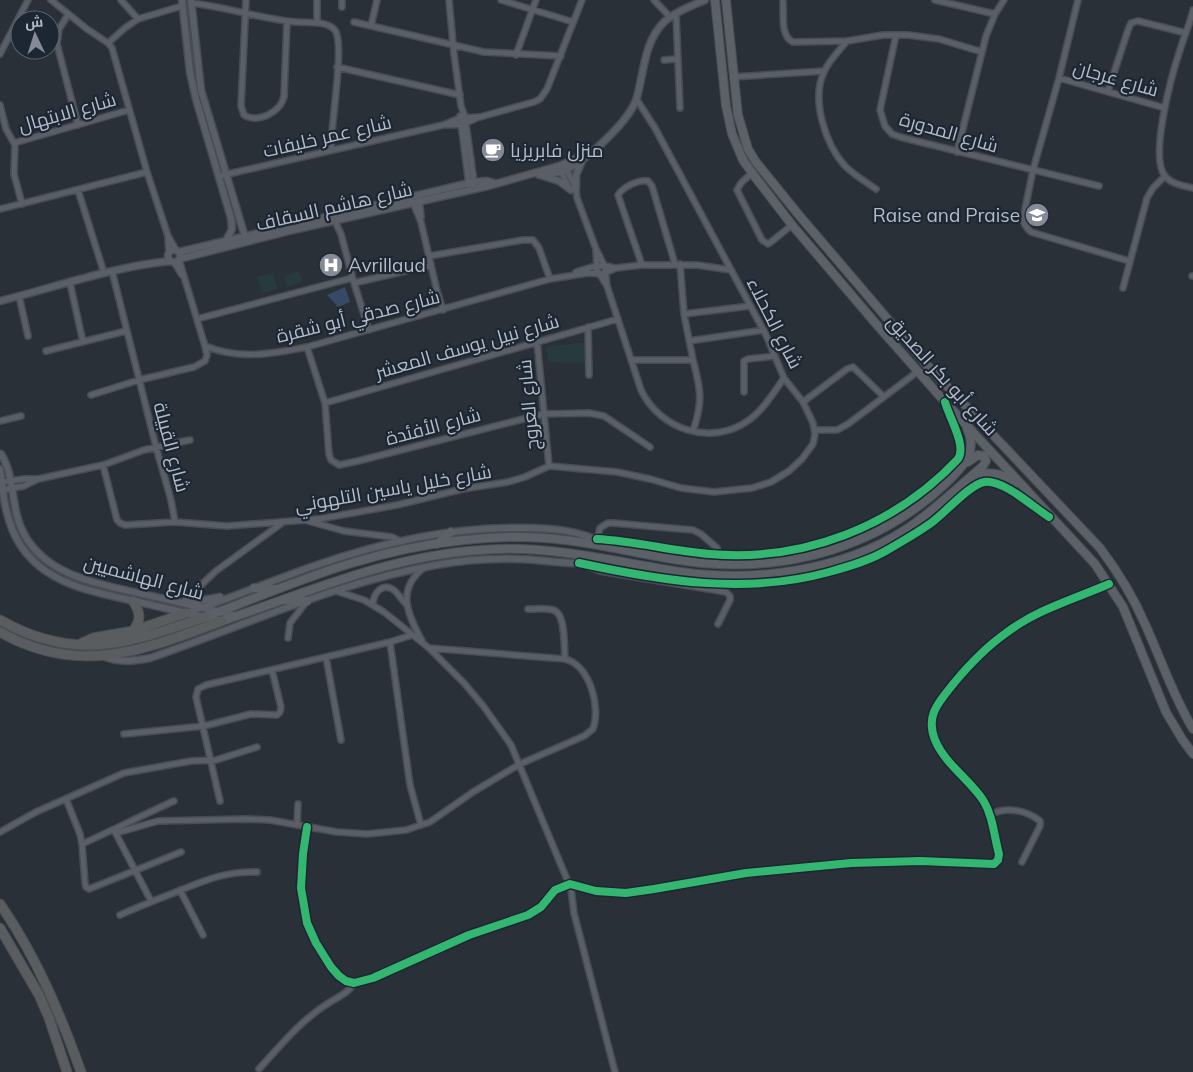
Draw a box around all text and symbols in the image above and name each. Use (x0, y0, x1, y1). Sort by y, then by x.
north arrow (10, 10, 60, 60)
text: ش (25, 12, 44, 32)
street label: شارع عرجان (1070, 54, 1161, 104)
street label: شارع الابتهال (15, 87, 119, 139)
street label: شارع المدورة (896, 106, 1001, 159)
street label: شارع عمر خليفات (260, 110, 394, 164)
cafe icon: منزل فابريزيا (480, 137, 506, 163)
place label: منزل فابريزيا (510, 138, 604, 162)
street label: شارع هاشم السقاف (253, 176, 415, 238)
school or university icon: Raise and Praise (1024, 202, 1050, 228)
place label: Raise and Praise (873, 203, 1020, 227)
hospital icon: Avrillaud (318, 252, 344, 278)
place label: Avrillaud (348, 253, 426, 277)
street label: شارع الكحلاء (740, 273, 808, 374)
street label: شارع صدقي أبو شقرة (274, 284, 443, 351)
street label: شارع نبيل يوسف المعشر (371, 308, 562, 386)
street label: شارع أبو بكر الصديق (881, 309, 1004, 442)
street label: شارع العروج (512, 358, 546, 452)
street label: شارع القبيلة (147, 399, 196, 495)
street label: شارع الأفئدة (383, 402, 484, 452)
street label: شارع خليل ياسين التلهوني (293, 459, 494, 520)
street label: شارع الهاشميين (81, 549, 207, 606)

